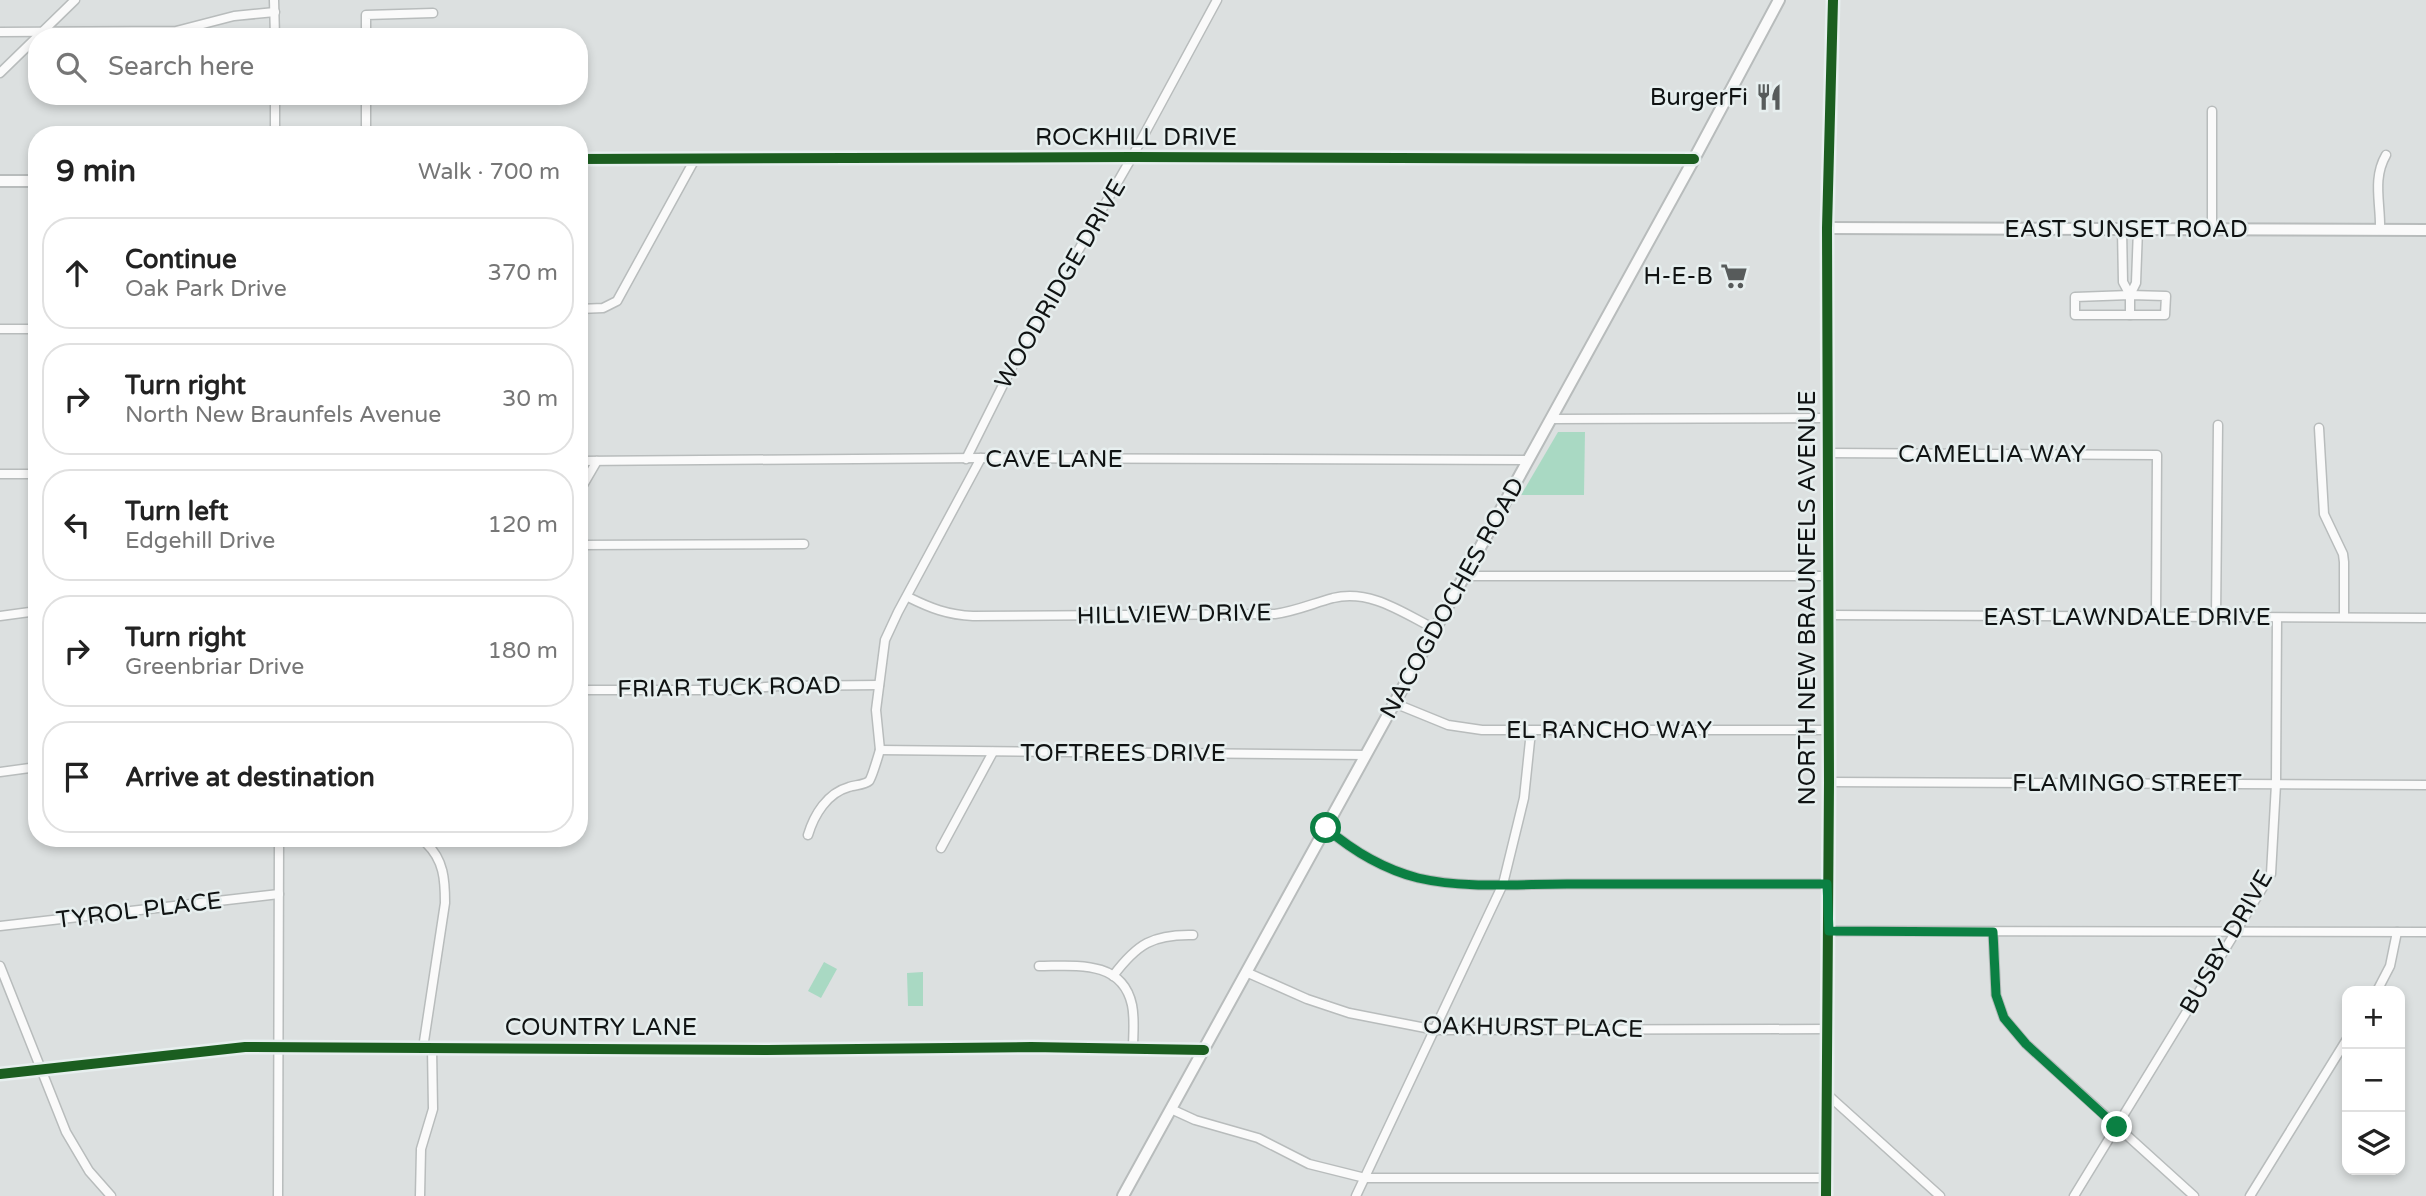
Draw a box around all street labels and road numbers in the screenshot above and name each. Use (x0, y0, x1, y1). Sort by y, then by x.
street label: ROCKHILL DRIVE (1035, 123, 1237, 152)
street label: WOODRIDGE DRIVE (989, 174, 1132, 394)
street label: EAST SUNSET ROAD (2004, 215, 2248, 244)
street label: NORTH NEW BRAUNFELS AVENUE (1793, 391, 1822, 805)
street label: CAMELLIA WAY (1898, 440, 2086, 469)
street label: CAVE LANE (985, 445, 1123, 474)
street label: NACOGDOCHES ROAD (1374, 472, 1531, 724)
street label: HILLVIEW DRIVE (1076, 598, 1272, 631)
street label: EAST LAWNDALE DRIVE (1983, 603, 2271, 632)
street label: FRIAR TUCK ROAD (617, 671, 841, 704)
street label: EL RANCHO WAY (1506, 716, 1712, 745)
street label: TOFTREES DRIVE (1020, 739, 1226, 768)
street label: FLAMINGO STREET (2012, 769, 2242, 798)
street label: BUSBY DRIVE (2174, 865, 2279, 1019)
street label: TYROL PLACE (55, 886, 224, 935)
street label: OAKHURST PLACE (1423, 1011, 1643, 1044)
street label: COUNTRY LANE (505, 1013, 697, 1042)

